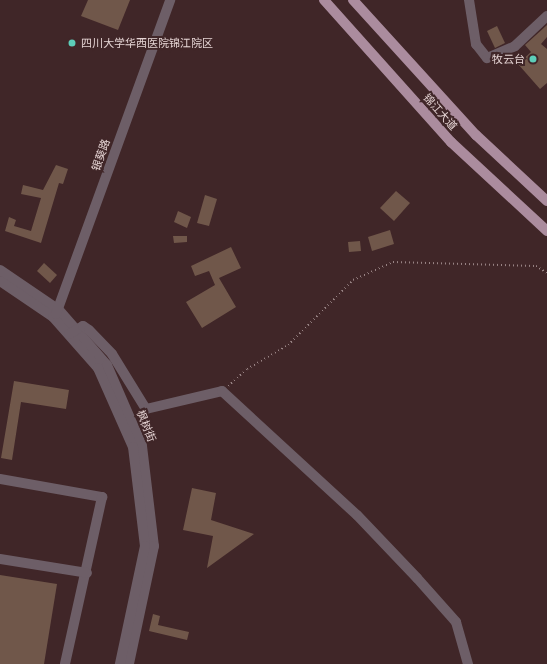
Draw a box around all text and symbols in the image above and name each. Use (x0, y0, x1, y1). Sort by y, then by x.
place label: 四川大学华西医院锦江院区 (81, 36, 213, 50)
marker: 四川大学华西医院锦江院区 (66, 37, 78, 49)
place label: 牧云台 (492, 52, 525, 66)
marker: 牧云台 (528, 54, 538, 64)
street label: 锦江大道 (420, 91, 460, 133)
street label: 银葵路 (89, 137, 113, 173)
street label: 枫树街 (134, 408, 158, 444)

